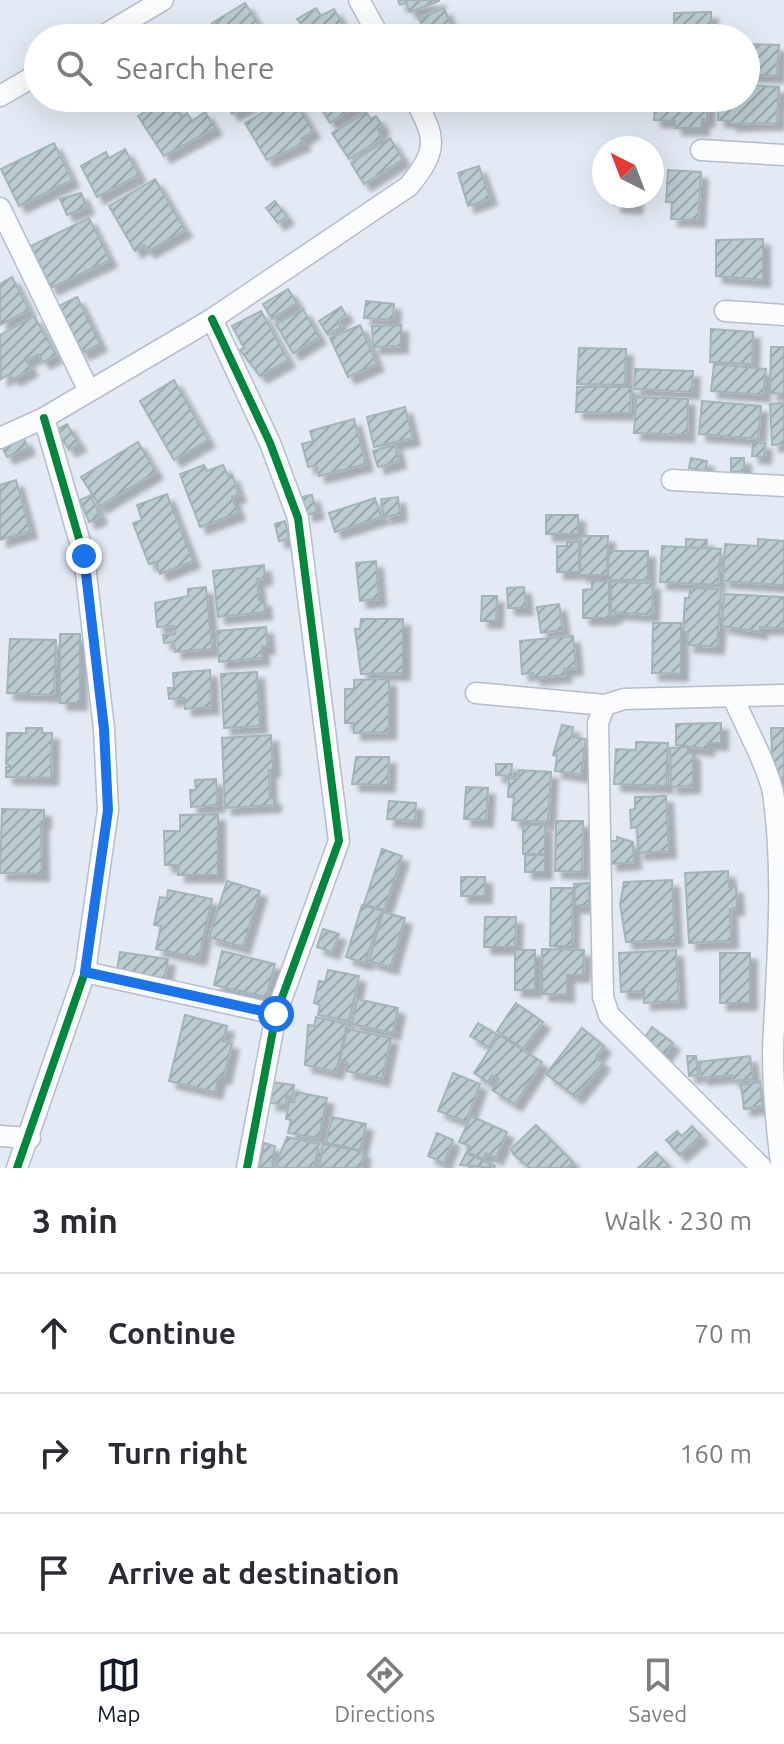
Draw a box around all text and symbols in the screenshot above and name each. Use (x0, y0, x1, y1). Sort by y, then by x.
search box (24, 24, 760, 112)
icon: search (52, 46, 96, 90)
text: Search here (116, 51, 275, 85)
north arrow (592, 136, 664, 208)
route end (66, 538, 102, 574)
route start (258, 996, 294, 1032)
text: 3 min (32, 1201, 118, 1239)
text: Walk · 230 m (604, 1206, 752, 1235)
icon: ahead (32, 1311, 76, 1355)
text: Continue (108, 1316, 236, 1350)
text: 70 m (694, 1319, 752, 1348)
icon: right (32, 1431, 76, 1475)
text: Turn right (108, 1436, 248, 1470)
text: 160 m (680, 1439, 752, 1468)
icon: arrive (32, 1551, 76, 1595)
text: Arrive at destination (108, 1556, 400, 1590)
tab: Map (97, 1653, 141, 1726)
tab: Directions (334, 1653, 435, 1726)
tab: Saved (629, 1653, 687, 1726)

